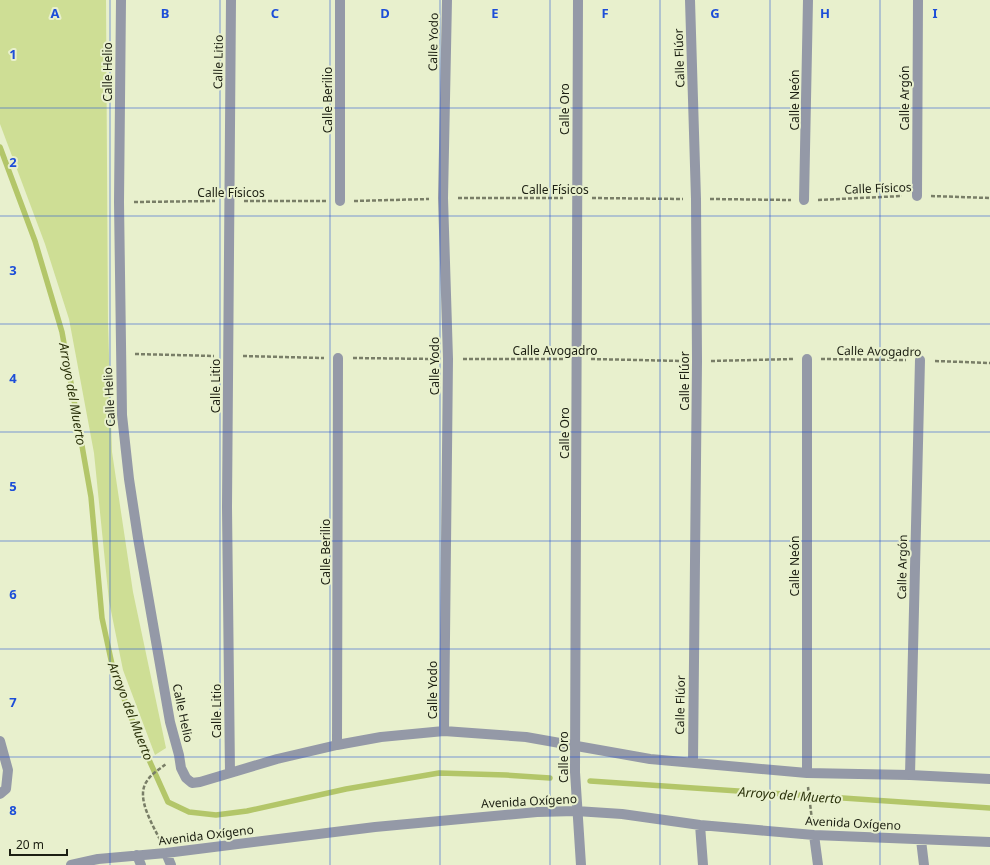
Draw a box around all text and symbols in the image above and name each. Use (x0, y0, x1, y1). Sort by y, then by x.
text: A (51, 4, 60, 22)
text: B (161, 4, 169, 22)
text: C (271, 4, 279, 22)
text: D (380, 4, 390, 22)
text: E (491, 4, 499, 22)
text: F (601, 4, 609, 22)
text: G (710, 4, 720, 22)
text: H (820, 4, 830, 22)
text: I (932, 4, 938, 22)
street label: Calle Yodo (424, 13, 442, 71)
street label: Calle Flúor (669, 28, 689, 88)
street label: Calle Litio (209, 35, 227, 89)
street label: Calle Helio (99, 42, 116, 102)
text: 1 (9, 45, 17, 63)
street label: Calle Argón (896, 66, 913, 130)
street label: Calle Berilio (319, 67, 336, 133)
street label: Calle Neón (786, 70, 803, 130)
street label: Calle Oro (556, 83, 573, 135)
text: 2 (9, 153, 17, 171)
street label: Calle Físicos (844, 178, 912, 198)
street label: Calle Físicos (521, 181, 589, 198)
street label: Calle Físicos (197, 184, 265, 201)
text: 3 (9, 261, 17, 279)
street label: Calle Yodo (426, 337, 443, 395)
water label: Arroyo del Muerto (55, 340, 91, 447)
street label: Calle Avogadro (513, 342, 597, 359)
street label: Calle Avogadro (836, 342, 922, 360)
street label: Calle Flúor (676, 351, 693, 411)
street label: Calle Litio (207, 359, 224, 413)
street label: Calle Helio (99, 367, 119, 427)
text: 4 (9, 369, 17, 387)
street label: Calle Oro (556, 407, 573, 459)
text: 5 (9, 477, 17, 495)
street label: Calle Berilio (317, 519, 334, 585)
street label: Calle Argón (893, 534, 911, 600)
street label: Calle Neón (786, 536, 803, 596)
text: 6 (9, 585, 17, 603)
water label: Arroyo del Muerto (104, 658, 158, 763)
street label: Calle Yodo (424, 661, 441, 719)
street label: Calle Flúor (671, 675, 689, 735)
street label: Calle Helio (168, 682, 198, 744)
street label: Calle Litio (208, 684, 225, 738)
text: 7 (9, 693, 17, 711)
street label: Calle Oro (555, 731, 572, 783)
water label: Arroyo del Muerto (737, 782, 842, 808)
street label: Avenida Oxígeno (481, 790, 577, 812)
text: 8 (9, 801, 17, 819)
street label: Avenida Oxígeno (805, 812, 901, 834)
street label: Avenida Oxígeno (157, 821, 255, 849)
scale bar (10, 831, 67, 857)
text: 20 m (16, 836, 44, 853)

